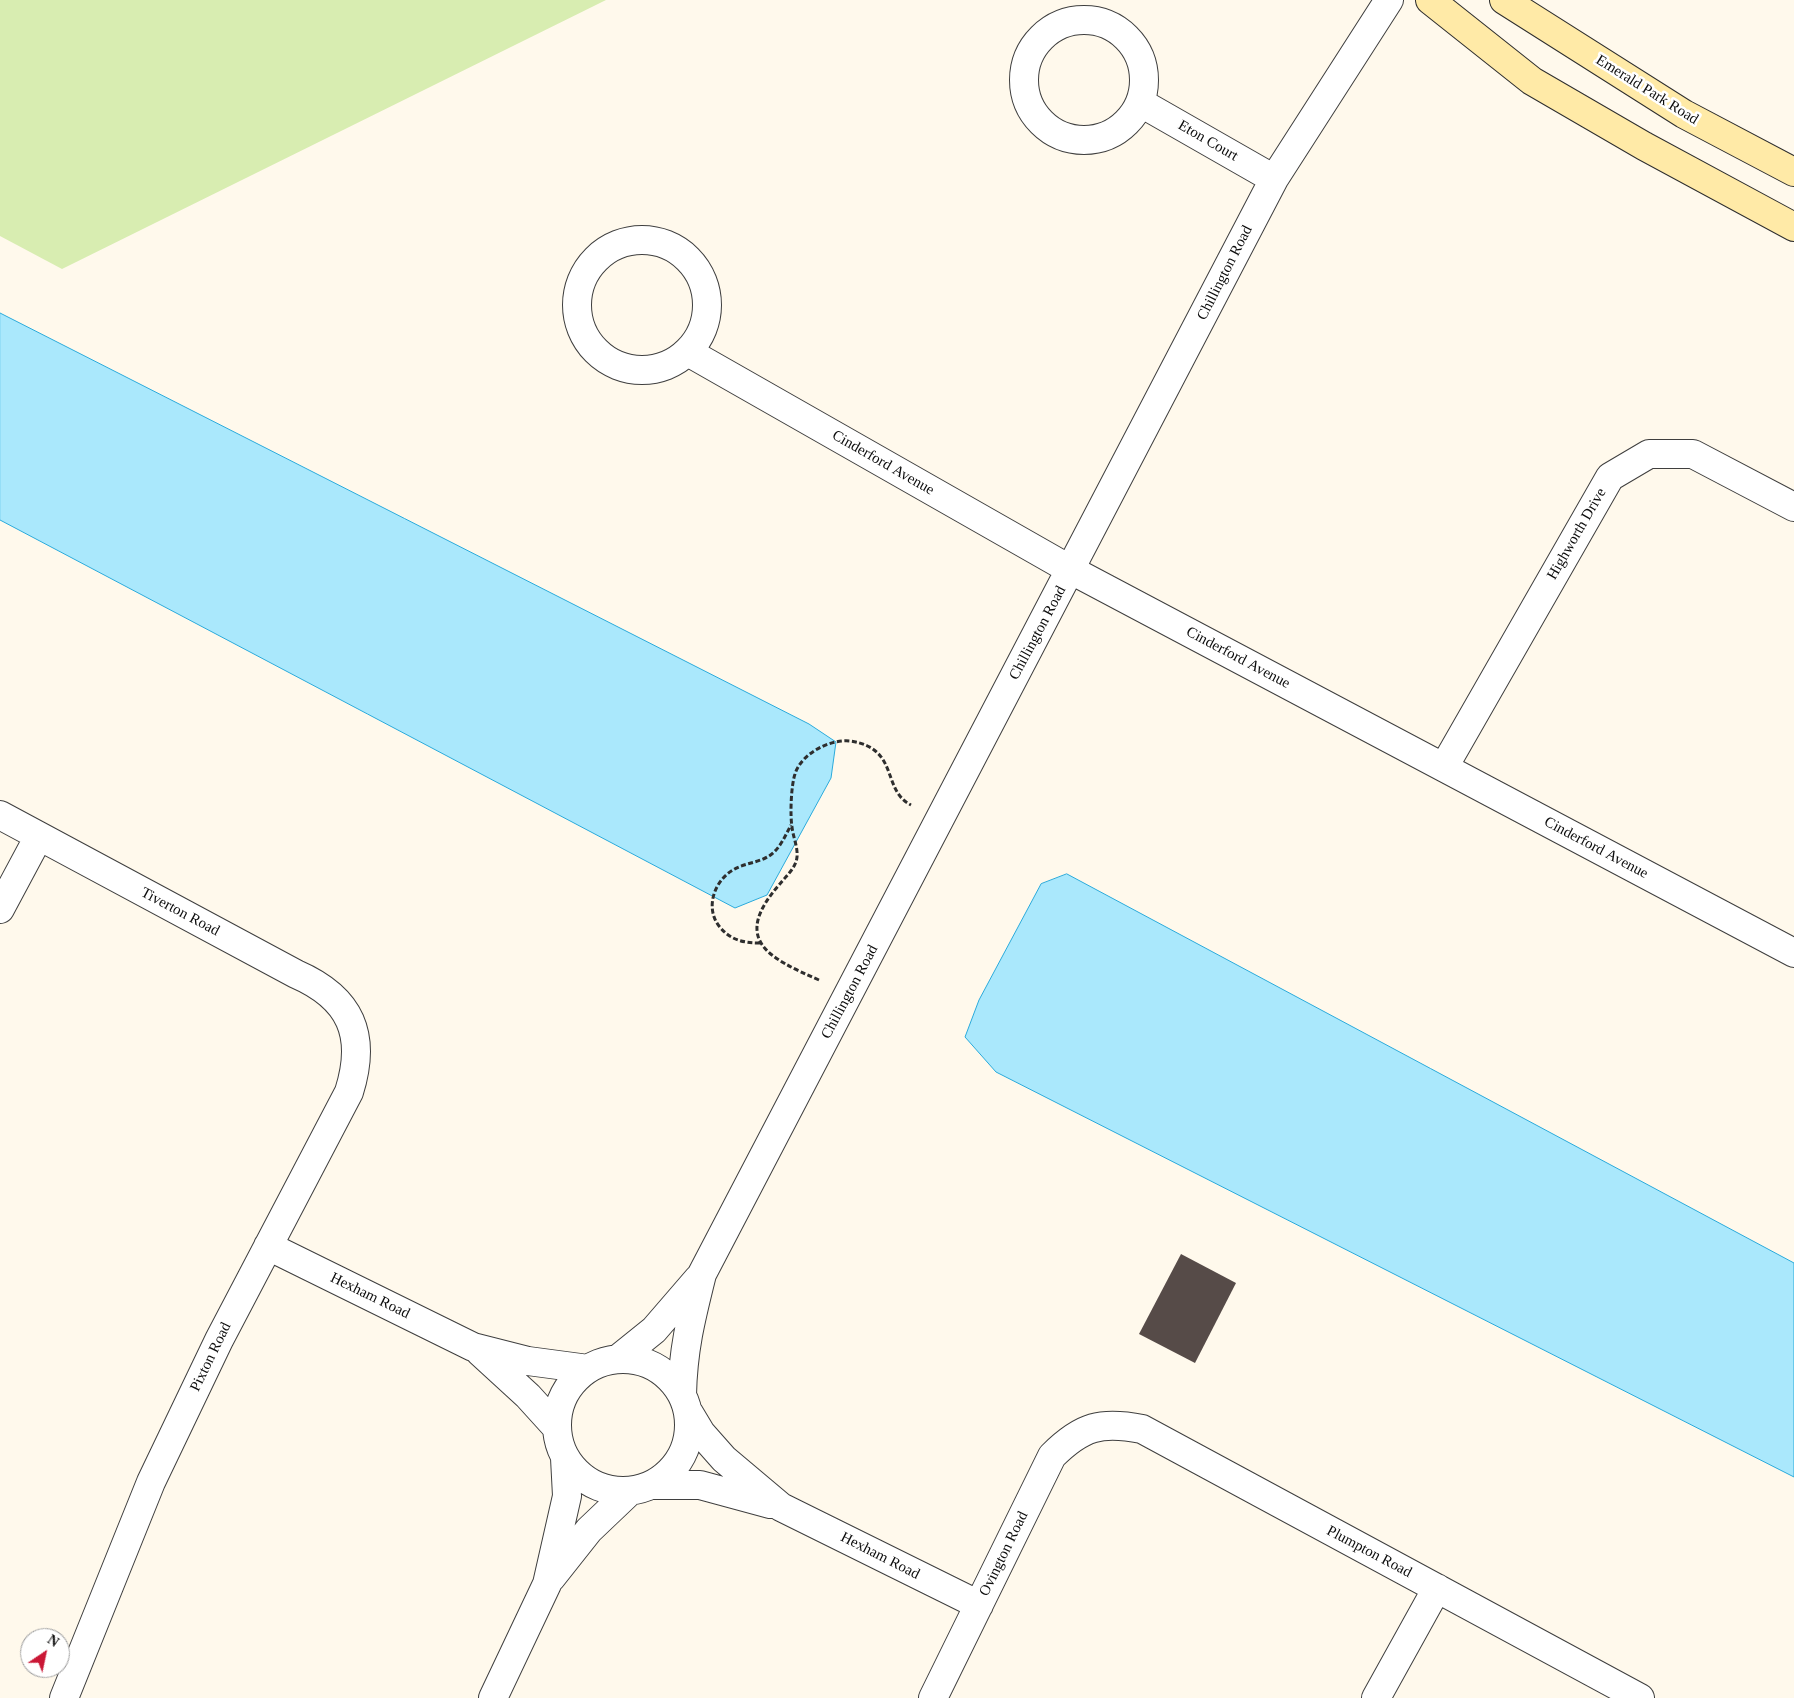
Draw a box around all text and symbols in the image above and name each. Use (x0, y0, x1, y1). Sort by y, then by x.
street label: Emerald Park Road (1592, 51, 1702, 129)
street label: Eton Court (1175, 117, 1241, 165)
street label: Chillington Road (1193, 223, 1257, 323)
street label: Cinderford Avenue (829, 426, 937, 500)
street label: Highworth Drive (1543, 485, 1611, 583)
street label: Chillington Road (1006, 583, 1070, 683)
street label: Cinderford Avenue (1183, 623, 1293, 693)
street label: Cinderford Avenue (1541, 813, 1651, 883)
street label: Tiverton Road (138, 884, 222, 940)
street label: Chillington Road (818, 942, 882, 1042)
street label: Hexham Road (327, 1269, 413, 1323)
street label: Pixton Road (187, 1320, 235, 1394)
street label: Ovington Road (976, 1509, 1032, 1599)
street label: Plumpton Road (1323, 1522, 1415, 1582)
street label: Hexham Road (837, 1528, 923, 1584)
north arrow (20, 1628, 70, 1678)
text: N (45, 1632, 61, 1650)

